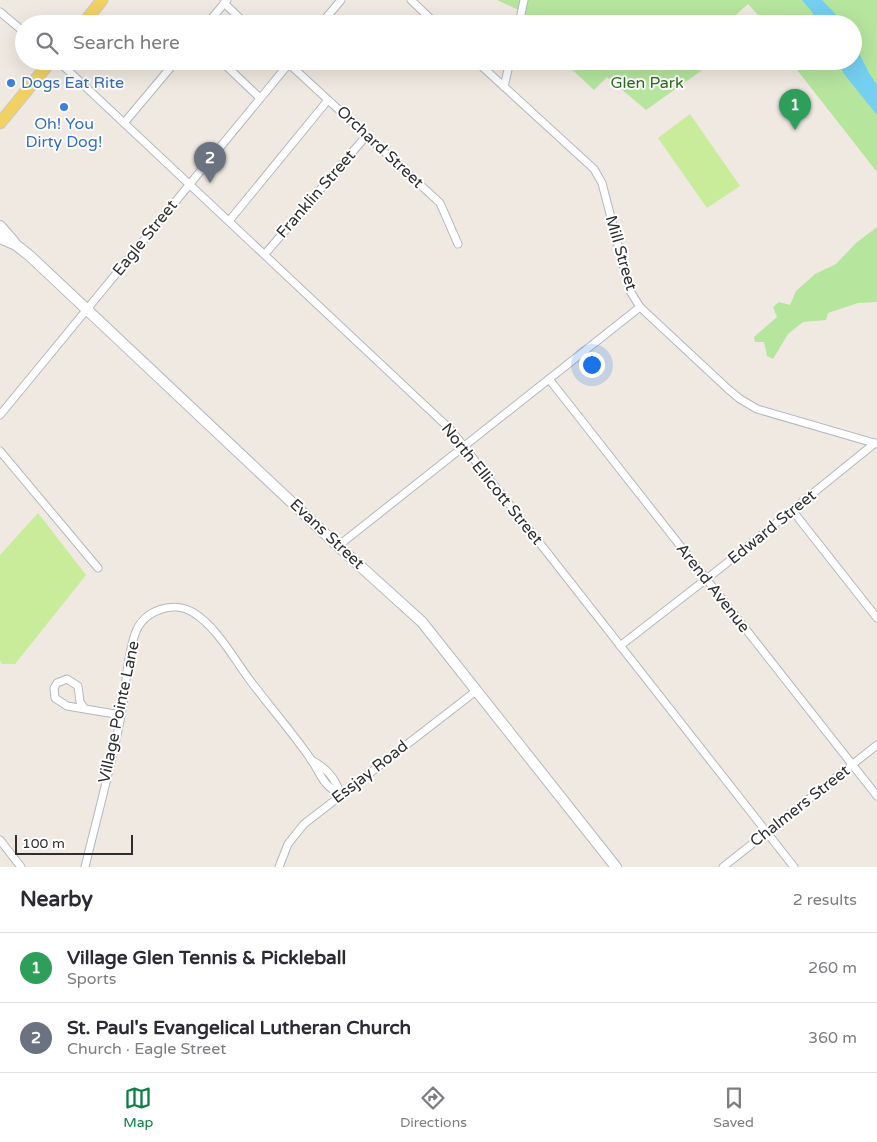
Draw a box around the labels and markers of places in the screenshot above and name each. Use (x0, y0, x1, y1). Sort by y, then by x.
place label: Dogs Eat Rite (21, 73, 124, 93)
marker: Dogs Eat Rite (5, 77, 17, 89)
pin: 1 (779, 89, 811, 130)
marker: Oh! You Dirty Dog! (58, 101, 70, 113)
place label: Oh! You Dirty Dog! (26, 114, 102, 152)
pin: 2 (194, 142, 226, 183)

